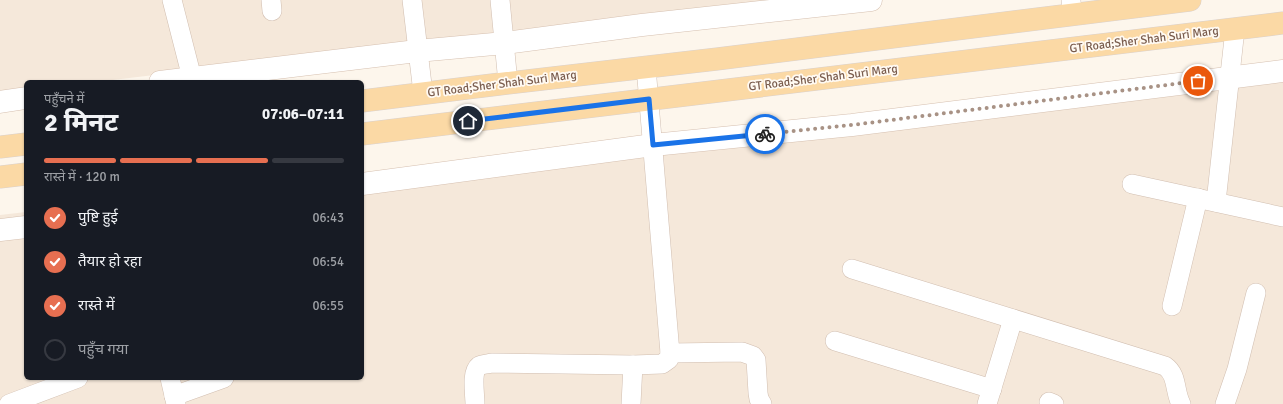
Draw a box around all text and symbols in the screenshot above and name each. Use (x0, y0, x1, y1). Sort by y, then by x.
street label: GT Road;Sher Shah Suri Marg (1069, 23, 1219, 57)
street label: GT Road;Sher Shah Suri Marg (748, 61, 898, 95)
pin (1181, 64, 1215, 98)
street label: GT Road;Sher Shah Suri Marg (427, 67, 577, 101)
icon: bag (1187, 70, 1209, 92)
text: पहुँचने में (44, 91, 84, 107)
pin (451, 104, 485, 138)
text: 07:06–07:11 (262, 105, 344, 123)
text: 2 मिनट (44, 107, 118, 139)
icon: home (457, 110, 479, 132)
courier (745, 114, 785, 154)
icon: bike (754, 123, 776, 145)
text: रास्ते में · 120 m (44, 169, 120, 185)
icon: check (44, 207, 66, 229)
text: पुष्टि हुई (78, 208, 118, 226)
text: 06:43 (312, 210, 344, 226)
icon: check (44, 251, 66, 273)
text: तैयार हो रहा (78, 252, 142, 270)
text: 06:54 (312, 254, 344, 270)
icon: check (44, 295, 66, 317)
text: रास्ते में (78, 296, 115, 314)
text: 06:55 (312, 298, 344, 314)
text: पहुँच गया (78, 340, 128, 358)

